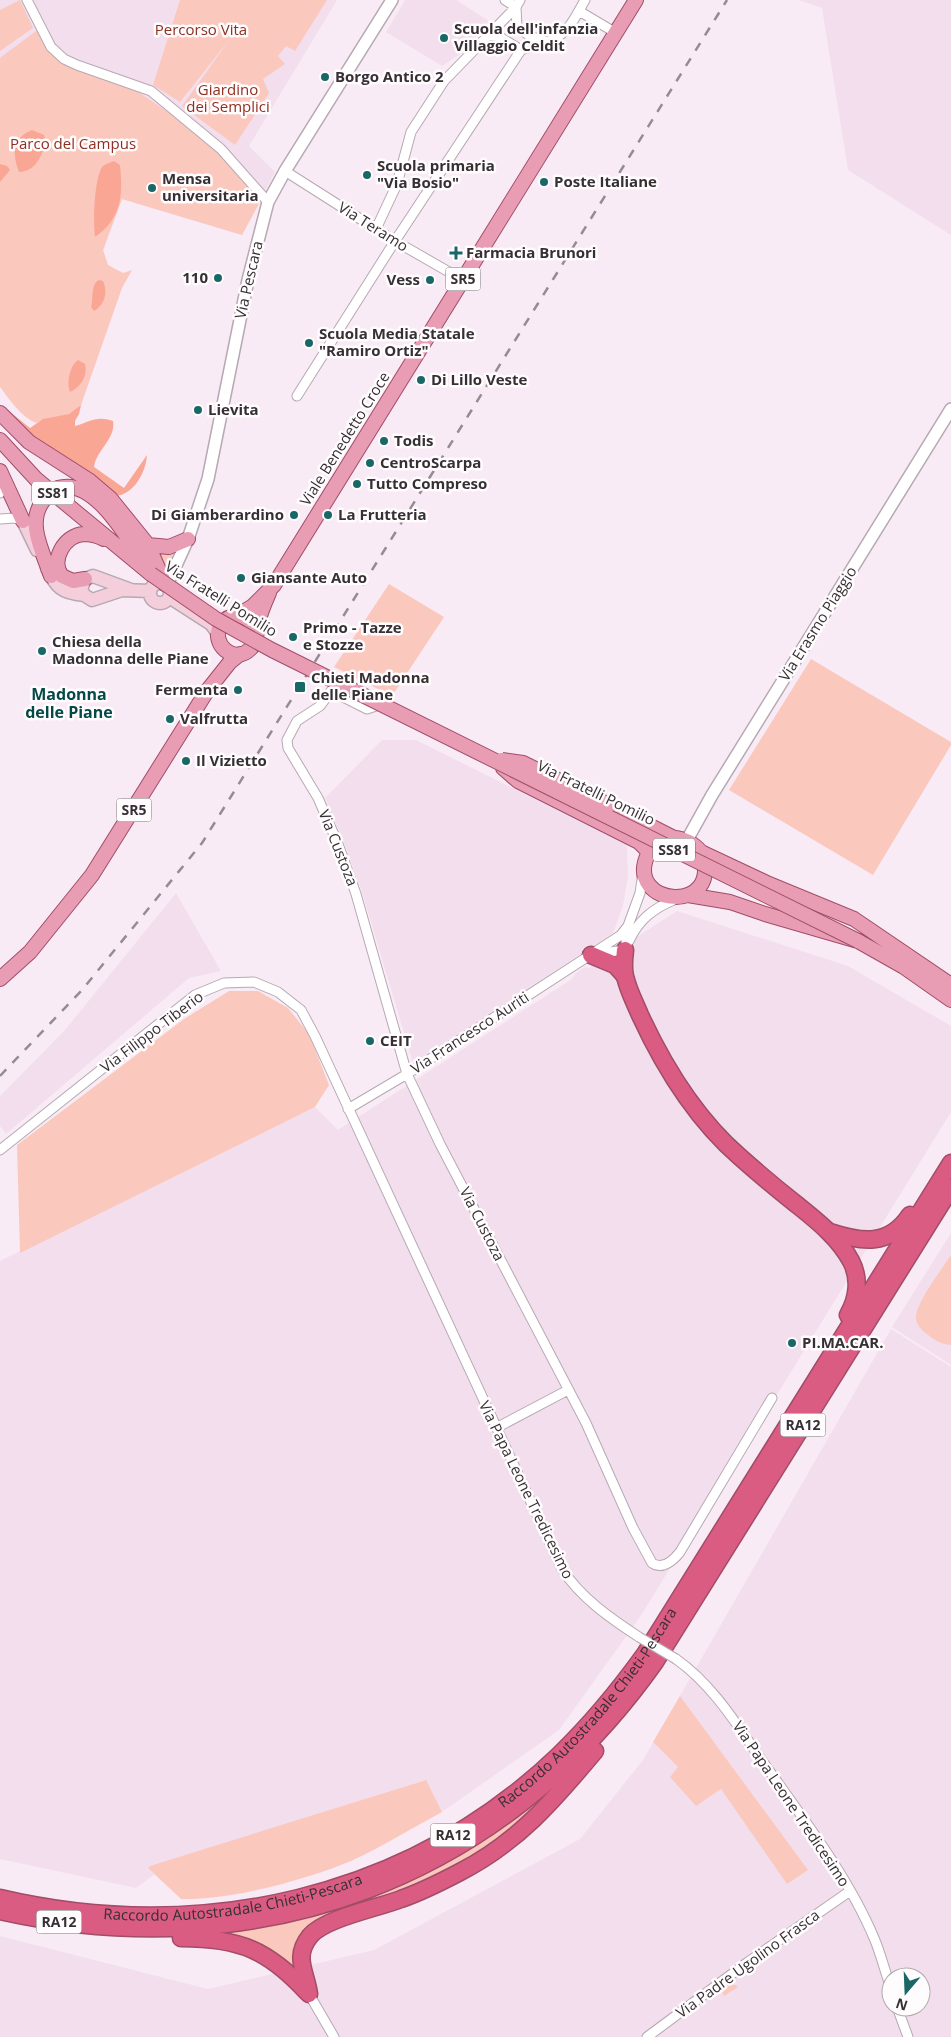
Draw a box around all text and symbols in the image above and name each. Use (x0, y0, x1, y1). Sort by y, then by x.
place label: Scuola dell'infanzia Villaggio Celdit (454, 18, 598, 55)
park label: Percorso Vita (155, 19, 247, 39)
marker: Scuola dell'infanzia Villaggio Celdit (438, 32, 450, 44)
place label: Borgo Antico 2 (335, 66, 444, 86)
marker: Borgo Antico 2 (319, 71, 331, 83)
park label: Giardino dei Semplici (186, 79, 270, 116)
park label: Parco del Campus (10, 133, 136, 153)
place label: Scuola primaria "Via Bosio" (377, 155, 495, 192)
place label: Mensa universitaria (162, 168, 259, 205)
marker: Scuola primaria "Via Bosio" (361, 169, 373, 181)
place label: Poste Italiane (554, 171, 657, 191)
marker: Poste Italiane (538, 176, 550, 188)
marker: Mensa universitaria (146, 182, 158, 194)
street label: Via Teramo (335, 197, 412, 256)
street label: Via Pescara (229, 239, 267, 321)
place label: Farmacia Brunori (466, 242, 596, 262)
marker: Farmacia Brunori (450, 247, 462, 259)
place label: 110 (182, 267, 208, 287)
road number: SR5 (446, 268, 480, 290)
place label: Vess (386, 269, 420, 289)
marker: 110 (212, 272, 224, 284)
marker: Vess (424, 274, 436, 286)
place label: Scuola Media Statale "Ramiro Ortiz" (319, 323, 475, 360)
marker: Scuola Media Statale "Ramiro Ortiz" (303, 337, 315, 349)
street label: Viale Benedetto Croce (295, 368, 394, 509)
place label: Di Lillo Veste (431, 369, 528, 389)
marker: Di Lillo Veste (415, 374, 427, 386)
place label: Lievita (208, 399, 259, 419)
marker: Lievita (192, 404, 204, 416)
place label: Todis (394, 430, 434, 450)
marker: Todis (378, 435, 390, 447)
place label: CentroScarpa (380, 452, 481, 472)
marker: CentroScarpa (364, 457, 376, 469)
place label: Tutto Compreso (367, 473, 487, 493)
marker: Tutto Compreso (351, 478, 363, 490)
road number: SS81 (32, 482, 74, 504)
place label: Di Giamberardino (151, 504, 284, 524)
place label: La Frutteria (338, 504, 427, 524)
marker: Di Giamberardino (288, 509, 300, 521)
marker: La Frutteria (322, 509, 334, 521)
street label: Via Fratelli Pomilio (162, 556, 281, 641)
street label: Via Erasmo Piaggio (774, 562, 861, 685)
place label: Giansante Auto (251, 567, 367, 587)
marker: Giansante Auto (235, 572, 247, 584)
place label: Primo - Tazze e Stozze (303, 617, 402, 654)
place label: Chiesa della Madonna delle Piane (52, 631, 209, 668)
marker: Primo - Tazze e Stozze (287, 631, 299, 643)
marker: Chiesa della Madonna delle Piane (36, 645, 48, 657)
place label: Chieti Madonna delle Piane (311, 667, 430, 704)
place label: Fermenta (155, 679, 228, 699)
marker: Chieti Madonna delle Piane (293, 680, 307, 694)
district label: Madonna delle Piane (25, 683, 113, 723)
marker: Fermenta (232, 684, 244, 696)
place label: Valfrutta (180, 708, 248, 728)
marker: Valfrutta (164, 713, 176, 725)
place label: Il Vizietto (196, 750, 267, 770)
marker: Il Vizietto (180, 755, 192, 767)
street label: Via Fratelli Pomilio (534, 755, 659, 829)
road number: SR5 (116, 798, 152, 822)
street label: Via Custoza (315, 807, 363, 889)
road number: SS81 (653, 838, 695, 862)
street label: Via Filippo Tiberio (96, 986, 207, 1076)
street label: Via Francesco Auriti (407, 986, 532, 1078)
place label: CEIT (380, 1030, 412, 1050)
marker: CEIT (364, 1035, 376, 1047)
street label: Via Custoza (456, 1183, 510, 1264)
place label: PI.MA.CAR. (802, 1332, 884, 1352)
marker: PI.MA.CAR. (786, 1337, 798, 1349)
street label: Via Papa Leone Tredicesimo (475, 1397, 579, 1582)
road number: RA12 (780, 1414, 826, 1436)
street label: Raccordo Autostradale Chieti-Pescara (493, 1604, 680, 1812)
street label: Via Papa Leone Tredicesimo (729, 1717, 855, 1890)
road number: RA12 (430, 1824, 476, 1846)
street label: Raccordo Autostradale Chieti-Pescara (103, 1868, 365, 1925)
street label: Via Padre Ugolino Frasca (672, 1904, 823, 2022)
road number: RA12 (36, 1910, 82, 1934)
north arrow (881, 1967, 931, 2017)
text: N (893, 1994, 910, 2016)

